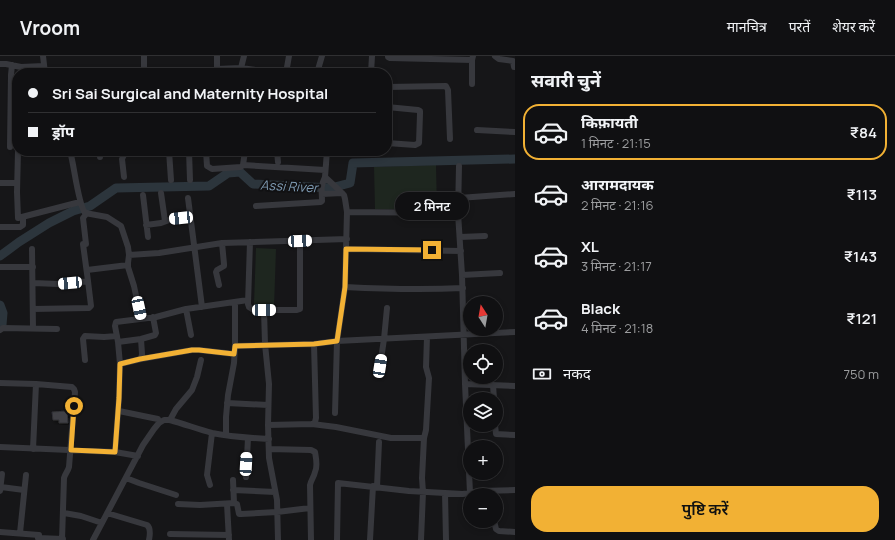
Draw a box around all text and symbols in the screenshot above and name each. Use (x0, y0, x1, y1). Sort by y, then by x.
text: Vroom (20, 15, 80, 41)
text: मानचित्र (727, 17, 767, 36)
text: परतें (789, 17, 810, 36)
text: शेयर करें (832, 17, 875, 36)
text: सवारी चुनें (531, 68, 601, 92)
text: Sri Sai Surgical and Maternity Hospital (52, 83, 328, 104)
text: किफ़ायती (581, 112, 638, 133)
icon: car (533, 114, 569, 150)
text: ड्रॉप (52, 121, 74, 142)
text: ₹84 (850, 122, 877, 143)
text: 1 मिनट · 21:15 (581, 134, 651, 152)
text: आरामदायक (581, 174, 654, 195)
water label: Assi River (260, 176, 320, 197)
icon: car (533, 176, 569, 212)
text: ₹113 (847, 184, 877, 205)
callout: 2 मिनट (395, 192, 469, 220)
text: 2 मिनट · 21:16 (581, 196, 654, 214)
text: 2 मिनट (414, 197, 450, 215)
car (168, 211, 194, 225)
car (288, 234, 312, 248)
text: XL (581, 236, 599, 257)
icon: car (533, 238, 569, 274)
route end (423, 241, 441, 259)
text: ₹143 (844, 246, 877, 267)
text: 3 मिनट · 21:17 (581, 257, 652, 275)
car (58, 276, 82, 290)
car (131, 295, 147, 321)
north arrow (463, 296, 503, 336)
map controls (463, 296, 503, 528)
text: Black (581, 298, 620, 319)
icon: car (533, 300, 569, 336)
car (252, 304, 276, 316)
text: ₹121 (846, 308, 877, 329)
text: 4 मिनट · 21:18 (581, 319, 653, 337)
button: locate (463, 344, 503, 384)
car (372, 353, 388, 379)
icon: cash (531, 363, 553, 385)
text: नकद (563, 363, 591, 384)
text: 750 m (843, 365, 879, 383)
button: layers (463, 392, 503, 432)
route start (65, 397, 83, 415)
button: + (463, 440, 503, 480)
car (239, 452, 253, 476)
button: पुष्टि करें (531, 486, 879, 532)
button: − (463, 488, 503, 528)

